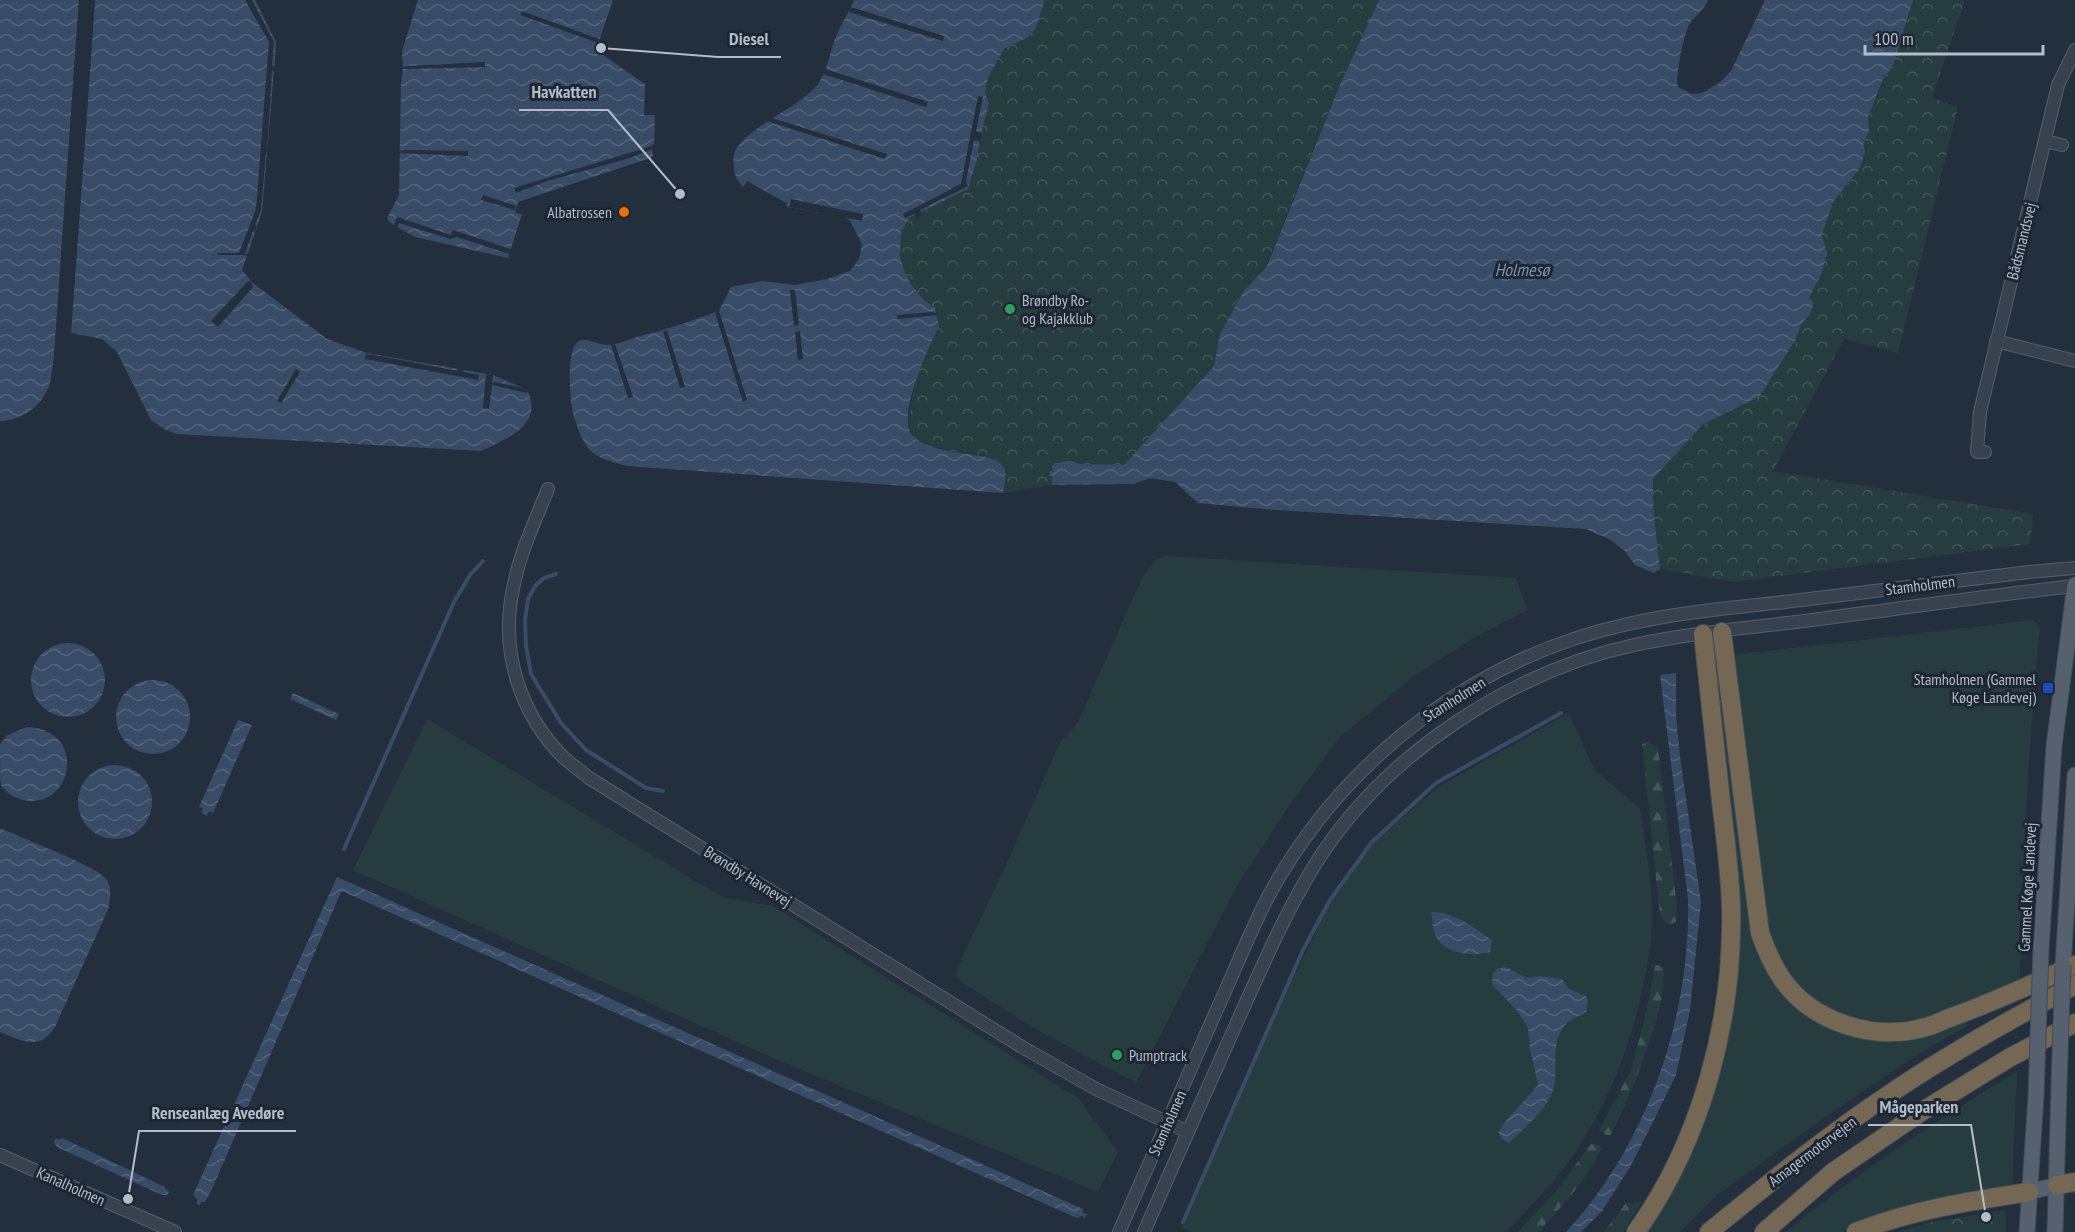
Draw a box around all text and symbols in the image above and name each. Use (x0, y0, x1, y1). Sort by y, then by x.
scale bar (1865, 18, 2044, 56)
callout: Diesel (718, 21, 781, 57)
text: Diesel (729, 27, 770, 50)
text: 100 m (1874, 27, 1914, 50)
callout: Havkatten (519, 74, 608, 110)
text: Havkatten (531, 80, 597, 103)
street label: Bådsmandsvej (2002, 200, 2040, 282)
place label: Albatrossen (547, 202, 612, 222)
marker: Albatrossen (617, 205, 631, 219)
water label: Holmesø (1495, 258, 1552, 281)
place label: Brøndby Ro- og Kajakklub (1022, 290, 1093, 328)
marker: Brøndby Ro- og Kajakklub (1003, 302, 1017, 316)
street label: Stamholmen (1884, 571, 1956, 599)
place label: Stamholmen (Gammel Køge Landevej) (1914, 669, 2036, 707)
street label: Stamholmen (1419, 672, 1489, 726)
marker: Stamholmen (Gammel Køge Landevej) (2041, 681, 2055, 695)
street label: Gammel Køge Landevej (2014, 822, 2040, 952)
street label: Brøndby Havnevej (701, 841, 795, 911)
place label: Pumptrack (1129, 1045, 1188, 1065)
marker: Pumptrack (1110, 1048, 1124, 1062)
street label: Stamholmen (1144, 1087, 1190, 1159)
callout: Mågeparken (1868, 1089, 1971, 1125)
callout: Renseanlæg Avedøre (139, 1095, 296, 1131)
text: Mågeparken (1880, 1095, 1958, 1118)
text: Renseanlæg Avedøre (152, 1101, 285, 1124)
street label: Amagermotorvejen (1764, 1111, 1860, 1191)
street label: Kanalholmen (34, 1162, 108, 1210)

